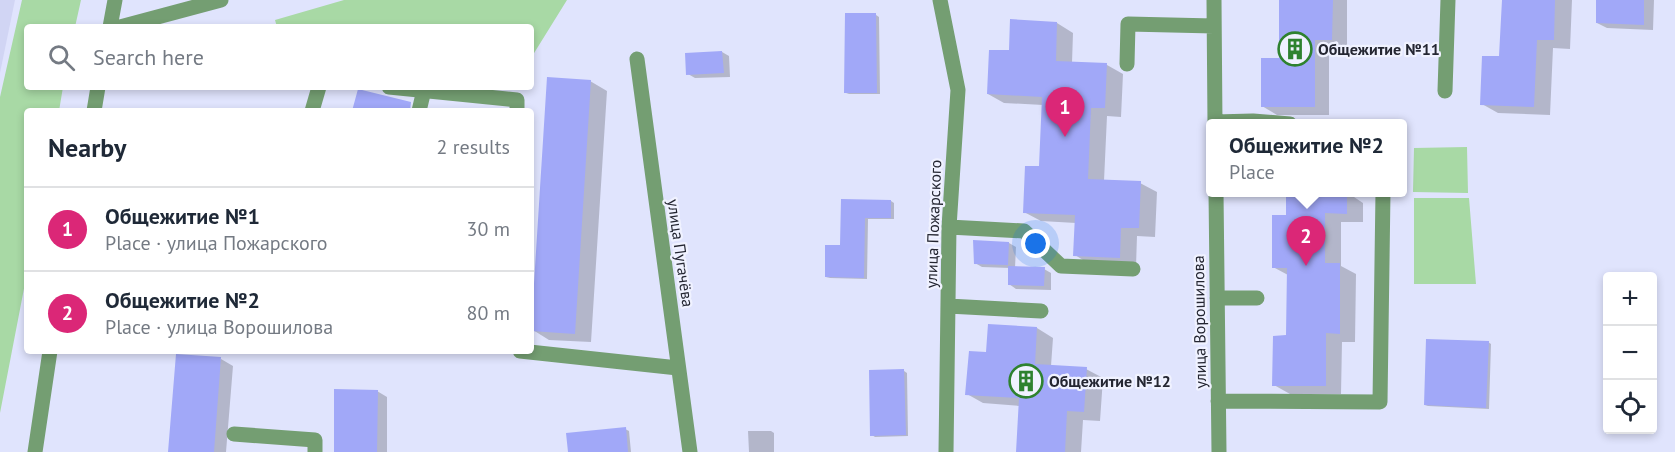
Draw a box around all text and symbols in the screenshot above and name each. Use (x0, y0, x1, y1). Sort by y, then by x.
search box (24, 24, 534, 90)
building icon: Общежитие №11 (1277, 31, 1313, 67)
place label: Общежитие №11 (1318, 39, 1440, 59)
icon: search (45, 41, 78, 74)
text: Search here (93, 43, 204, 71)
pin: 1 (1046, 88, 1084, 137)
popup (1206, 119, 1407, 197)
text: Nearby (48, 131, 126, 164)
text: Общежитие №2 (1229, 131, 1384, 159)
text: 2 results (437, 134, 510, 160)
street label: улица Пожарского (921, 159, 945, 289)
text: Place (1229, 159, 1275, 185)
street label: улица Пугачёва (664, 198, 698, 308)
text: Общежитие №1 (105, 202, 260, 230)
text: 1 (62, 216, 73, 242)
text: 30 m (467, 216, 510, 242)
pin: 2 (1286, 216, 1326, 266)
your location (1021, 229, 1050, 258)
text: Place · улица Пожарского (105, 230, 327, 256)
street label: улица Ворошилова (1188, 255, 1210, 389)
map controls (1603, 272, 1657, 434)
button: + (1603, 272, 1657, 326)
text: Общежитие №2 (105, 286, 260, 314)
text: 2 (62, 300, 73, 326)
text: 80 m (467, 300, 510, 326)
text: Place · улица Ворошилова (105, 314, 333, 340)
button: − (1603, 326, 1657, 380)
building icon: Общежитие №12 (1008, 363, 1044, 399)
place label: Общежитие №12 (1049, 371, 1171, 391)
button: locate (1603, 380, 1657, 434)

